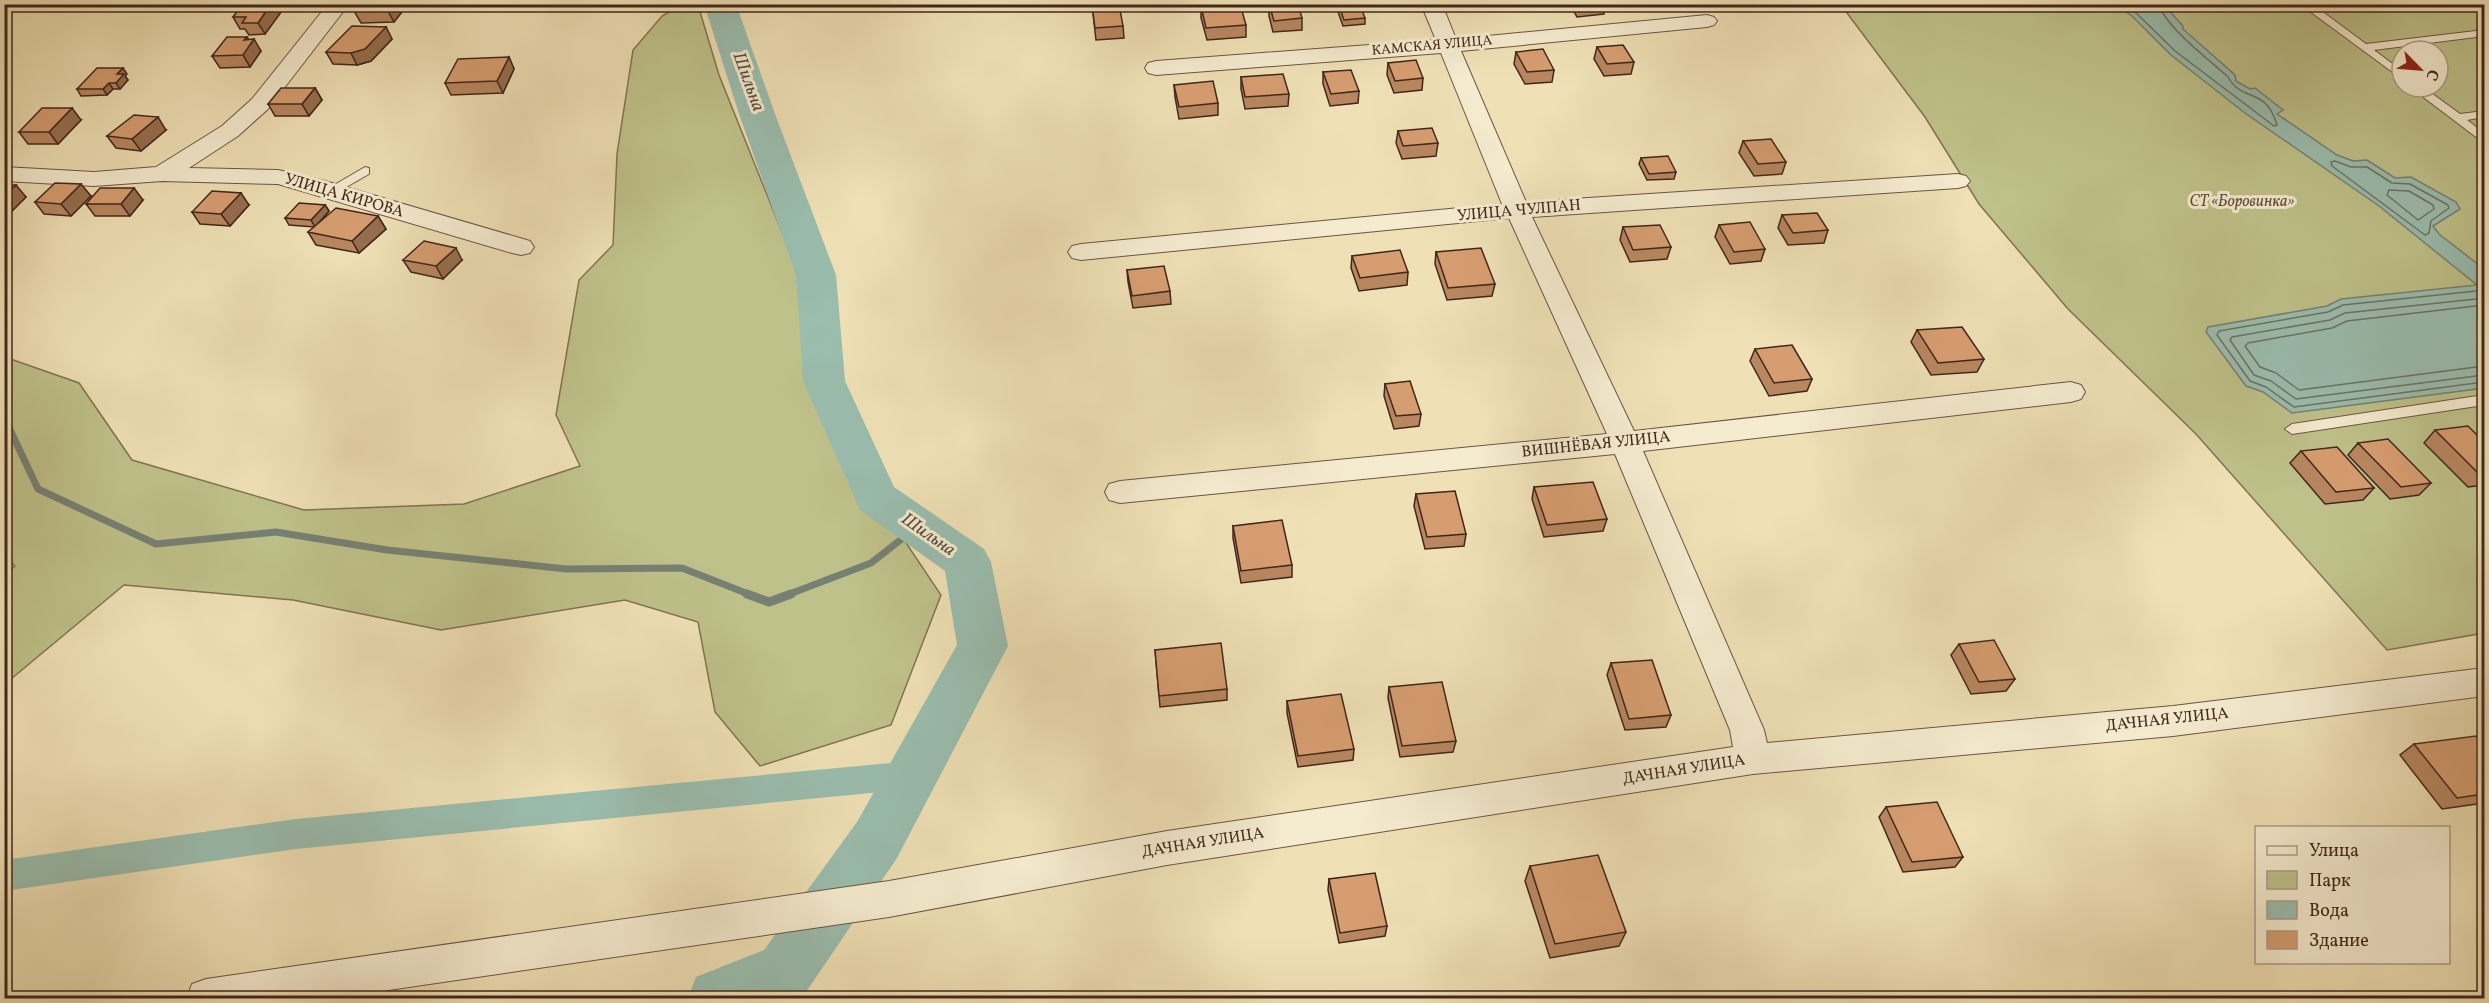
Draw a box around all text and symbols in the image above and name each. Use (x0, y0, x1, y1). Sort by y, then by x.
street label: КАМСКАЯ УЛИЦА (1371, 31, 1493, 61)
north arrow (2390, 39, 2450, 99)
water label: Шильна (726, 49, 770, 115)
text: С (2420, 65, 2444, 84)
street label: УЛИЦА КИРОВА (282, 168, 406, 224)
park label: СТ «Боровинка» (2189, 191, 2295, 213)
street label: УЛИЦА ЧУЛПАН (1456, 195, 1582, 227)
street label: ВИШНЁВАЯ УЛИЦА (1521, 426, 1671, 464)
water label: Шильна (896, 507, 960, 563)
street label: ДАЧНАЯ УЛИЦА (2104, 703, 2230, 737)
street label: ДАЧНАЯ УЛИЦА (1621, 749, 1747, 791)
street label: ДАЧНАЯ УЛИЦА (1140, 822, 1266, 864)
legend (2255, 826, 2450, 964)
text: Улица (2309, 839, 2359, 864)
text: Парк (2309, 869, 2351, 894)
text: Вода (2309, 899, 2349, 924)
text: Здание (2309, 929, 2369, 954)

